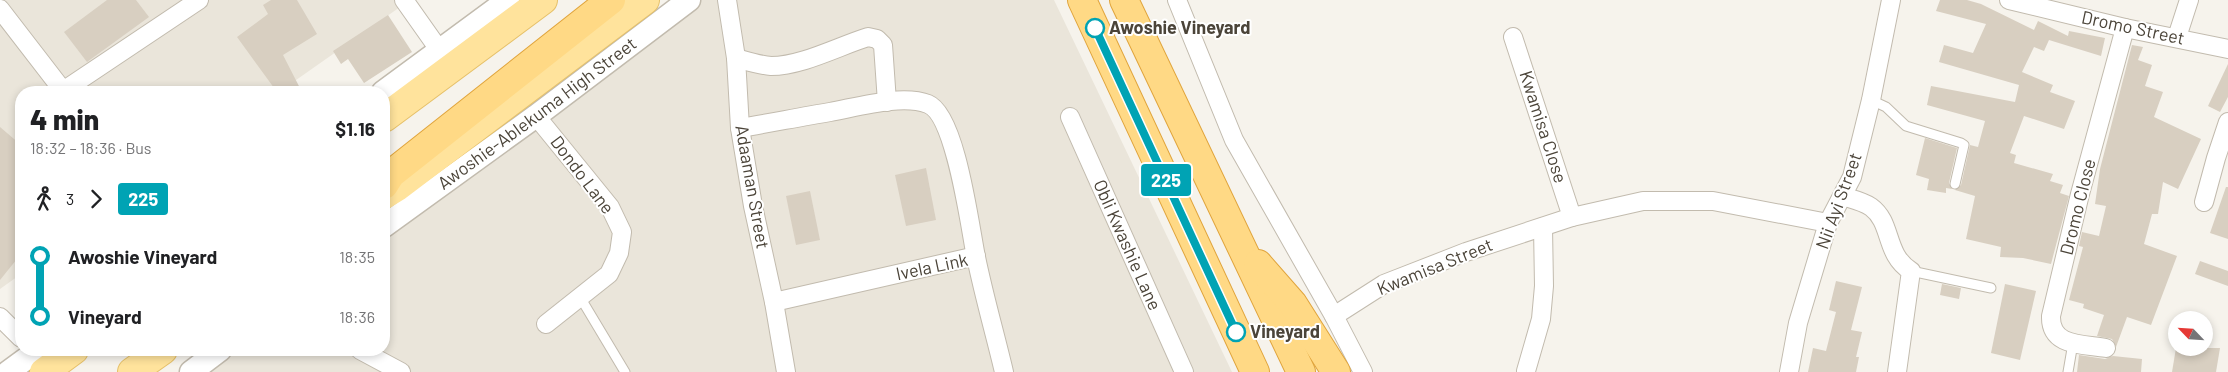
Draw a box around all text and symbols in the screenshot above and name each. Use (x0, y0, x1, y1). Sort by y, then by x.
street label: Dromo Street (2080, 5, 2187, 49)
place label: Awoshie Vineyard (1109, 16, 1250, 38)
marker: Awoshie Vineyard (1085, 18, 1105, 38)
street label: Awoshie-Ablekuma High Street (433, 32, 640, 194)
street label: Kwamisa Close (1515, 68, 1572, 186)
text: 4 min (30, 102, 99, 136)
text: $1.16 (335, 117, 375, 140)
street label: Adaaman Street (731, 123, 775, 251)
street label: Dondo Lane (546, 131, 619, 218)
text: 18:32 – 18:36 · Bus (30, 138, 151, 157)
street label: Nii Ayi Street (1810, 149, 1866, 252)
street label: Dromo Close (2054, 156, 2100, 257)
line badge: 225 (1137, 164, 1195, 196)
text: 225 (1151, 169, 1181, 191)
street label: Obli Kwashie Lane (1089, 176, 1167, 313)
icon: walk (30, 185, 58, 213)
icon: forward (82, 185, 110, 213)
text: 225 (128, 188, 158, 210)
text: 3 (66, 189, 74, 208)
street label: Kwamisa Street (1374, 233, 1496, 299)
text: Awoshie Vineyard (68, 245, 217, 268)
text: 18:35 (339, 247, 375, 266)
street label: Ivela Link (894, 248, 970, 284)
text: Vineyard (68, 305, 142, 328)
text: 18:36 (339, 307, 375, 326)
north arrow (2168, 311, 2212, 356)
map controls (2168, 311, 2213, 356)
place label: Vineyard (1250, 320, 1320, 342)
marker: Vineyard (1226, 322, 1246, 342)

